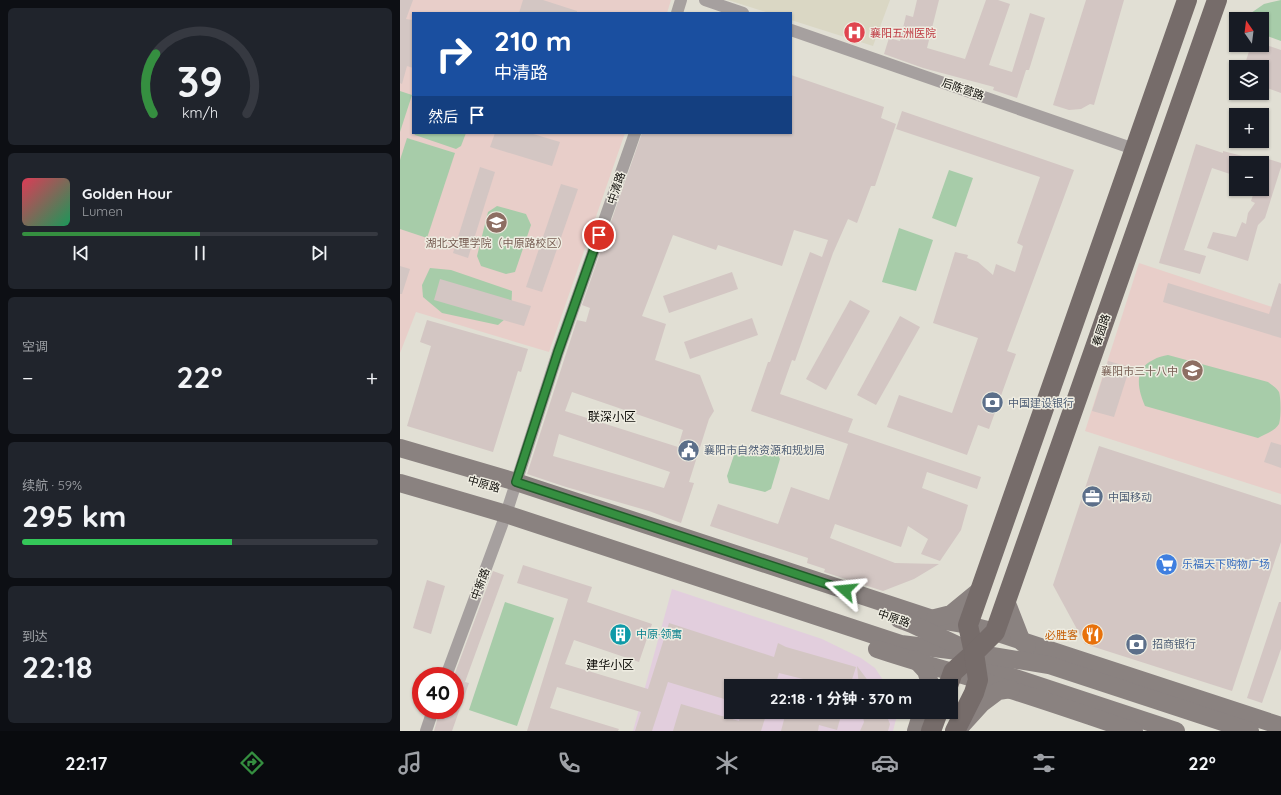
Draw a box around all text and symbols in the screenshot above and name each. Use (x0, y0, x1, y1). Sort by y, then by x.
north arrow (1229, 12, 1269, 52)
map controls (1229, 12, 1269, 196)
hospital icon: 襄阳五洲医院 (842, 20, 868, 46)
text: 210 m (494, 23, 572, 58)
place label: 襄阳五洲医院 (870, 26, 936, 40)
icon: right (428, 28, 480, 80)
text: 39 (177, 55, 223, 107)
button: layers (1229, 60, 1269, 100)
text: 中清路 (494, 61, 548, 84)
street label: 后陈营路 (940, 75, 986, 103)
text: km/h (182, 104, 218, 122)
icon: arrive (466, 104, 488, 126)
text: 然后 (428, 107, 458, 126)
button: + (1229, 108, 1269, 148)
button: − (1229, 156, 1269, 196)
street label: 中清路 (604, 170, 628, 206)
text: Golden Hour (82, 184, 173, 203)
text: Lumen (82, 203, 123, 219)
school or university icon: 湖北文理学院（中原路校区） (484, 210, 510, 236)
pin (582, 218, 616, 252)
icon: arrive (588, 224, 610, 246)
place label: 湖北文理学院（中原路校区） (426, 236, 569, 250)
icon: previous (70, 242, 92, 264)
icon: pause (189, 242, 211, 264)
icon: next (308, 242, 330, 264)
street label: 春园路 (1089, 312, 1113, 348)
text: 空调 (22, 338, 48, 354)
text: 22° (177, 358, 222, 396)
school or university icon: 襄阳市三十八中 (1180, 358, 1206, 384)
text: − (22, 364, 33, 392)
text: + (366, 364, 378, 392)
place label: 襄阳市三十八中 (1101, 364, 1178, 378)
bank icon: 中国建设银行 (979, 390, 1005, 416)
place label: 中国建设银行 (1008, 396, 1074, 410)
district label: 联深小区 (588, 409, 636, 424)
public building icon: 襄阳市自然资源和规划局 (675, 437, 701, 463)
place label: 襄阳市自然资源和规划局 (704, 443, 825, 457)
street label: 中原路 (466, 473, 502, 495)
text: 续航 · 59% (22, 477, 82, 493)
office icon: 中国移动 (1079, 484, 1105, 510)
place label: 中国移动 (1108, 490, 1152, 504)
text: 295 km (22, 497, 127, 535)
supermarket icon: 乐福天下购物广场 (1154, 551, 1180, 577)
place label: 乐福天下购物广场 (1182, 557, 1270, 571)
street label: 中新路 (468, 566, 492, 602)
position arrow (824, 569, 866, 611)
street label: 中原路 (876, 606, 912, 630)
building icon: 中原·领寓 (608, 621, 634, 647)
restaurant icon: 必胜客 (1080, 622, 1106, 648)
place label: 中原·领寓 (636, 627, 682, 641)
text: 到达 (22, 628, 48, 644)
place label: 必胜客 (1045, 628, 1078, 642)
bank icon: 招商银行 (1124, 631, 1150, 657)
place label: 招商银行 (1152, 637, 1196, 651)
text: 22:18 (22, 648, 92, 686)
district label: 建华小区 (586, 657, 634, 672)
speed limit sign: 40 (412, 667, 464, 719)
text: 22:18 · 1 分钟 · 370 m (770, 689, 912, 708)
icon: directions (238, 749, 266, 777)
icon: music (396, 749, 424, 777)
icon: phone (555, 749, 583, 777)
icon: climate (713, 749, 741, 777)
icon: car (871, 749, 899, 777)
icon: filters (1030, 749, 1058, 777)
text: 22:17 (65, 752, 107, 775)
text: 22° (1188, 752, 1216, 775)

